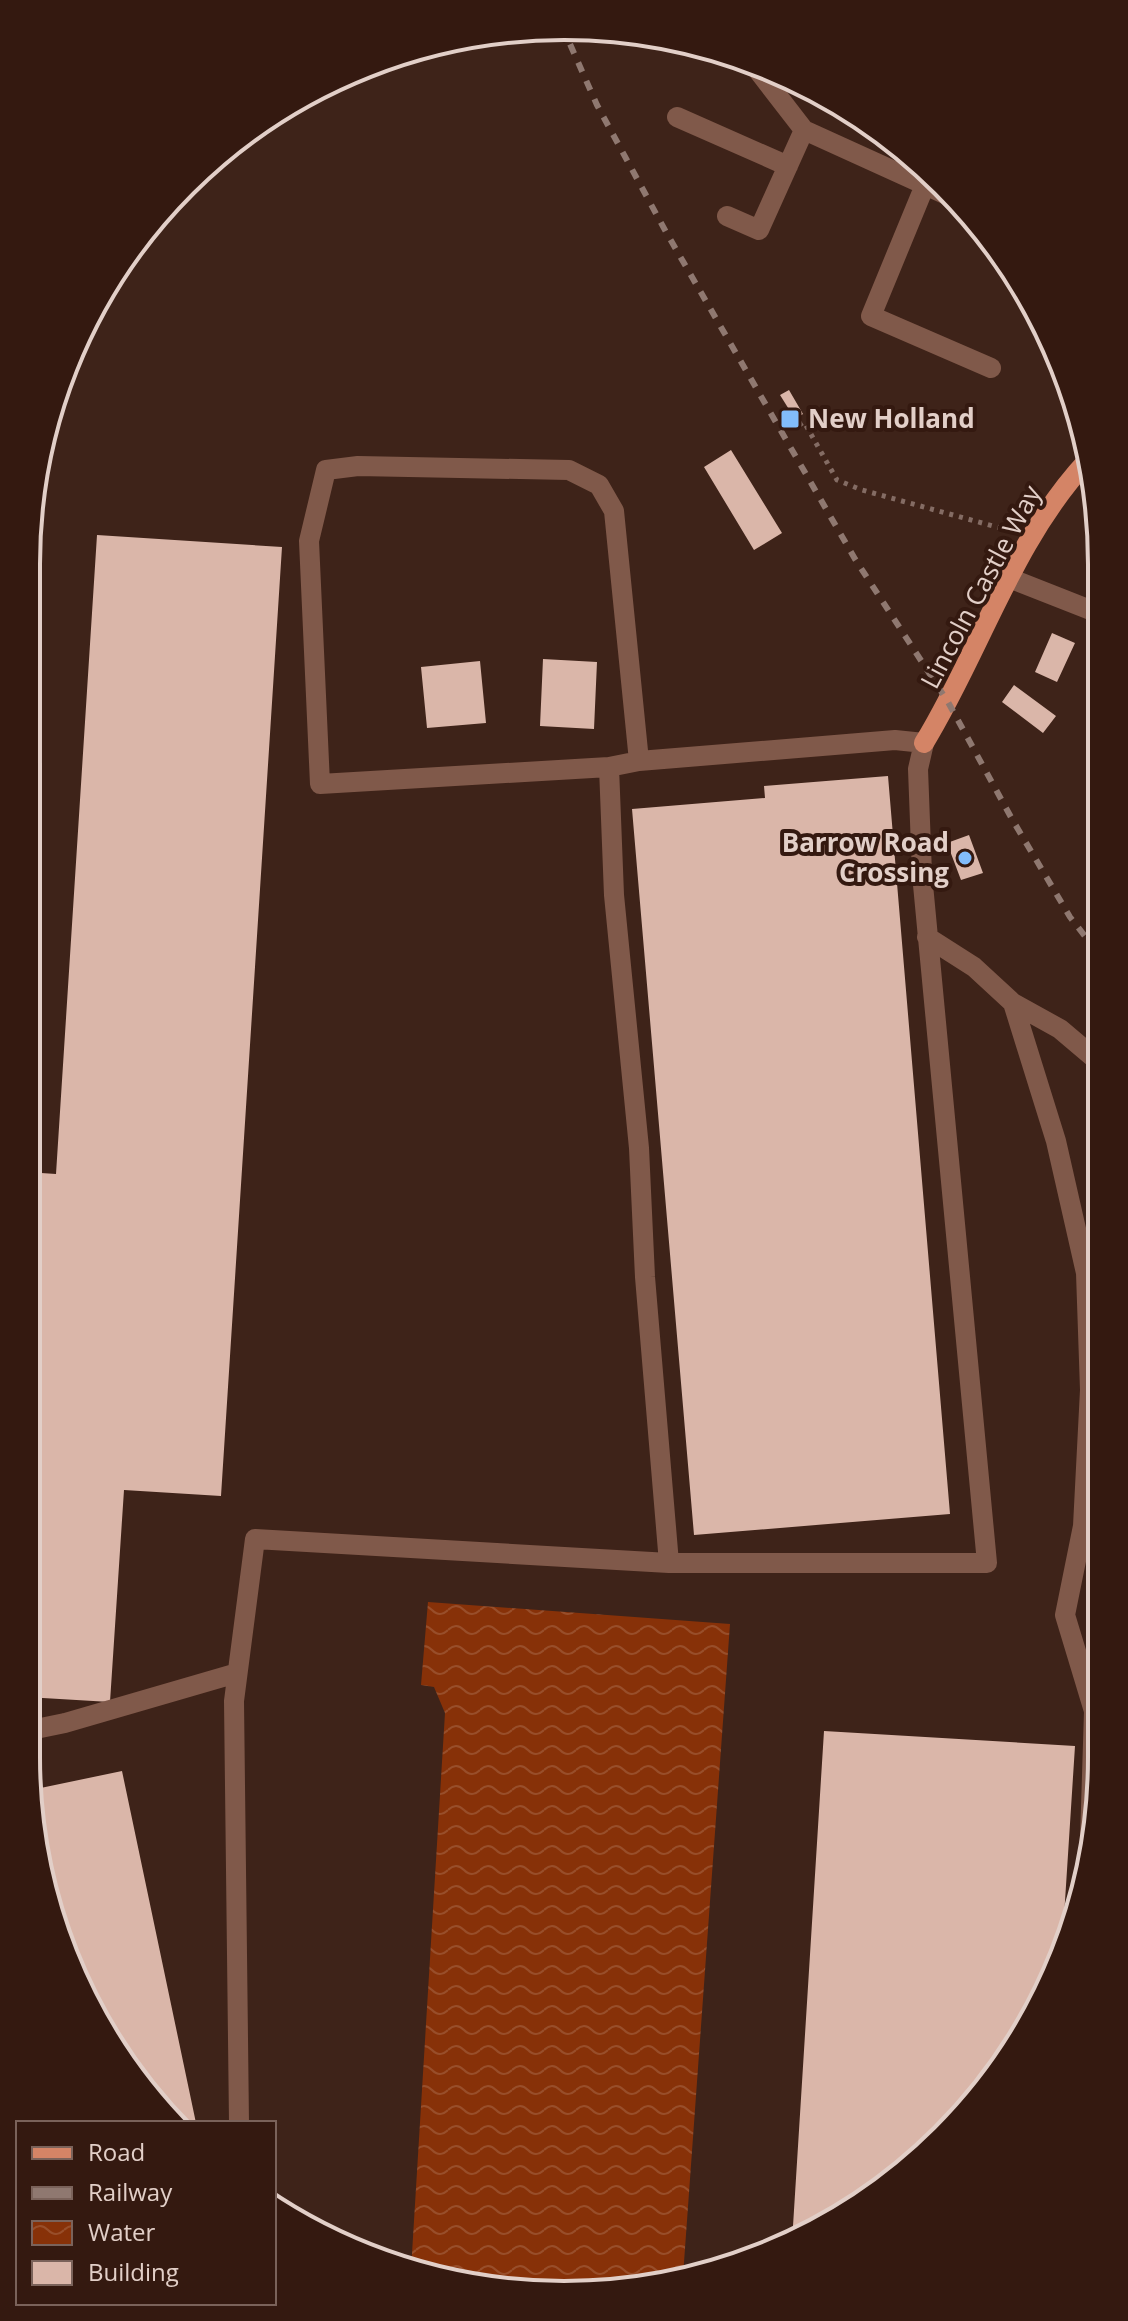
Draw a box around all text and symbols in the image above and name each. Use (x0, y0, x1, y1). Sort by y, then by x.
place label: New Holland (808, 400, 975, 436)
marker: New Holland (779, 408, 801, 430)
street label: Lincoln Castle Way (911, 478, 1049, 694)
place label: Barrow Road Crossing (782, 824, 949, 890)
marker: Barrow Road Crossing (956, 849, 974, 867)
legend (16, 2121, 276, 2305)
text: Road (88, 2135, 145, 2168)
text: Railway (88, 2175, 173, 2208)
text: Water (88, 2215, 156, 2248)
text: Building (88, 2255, 179, 2288)

